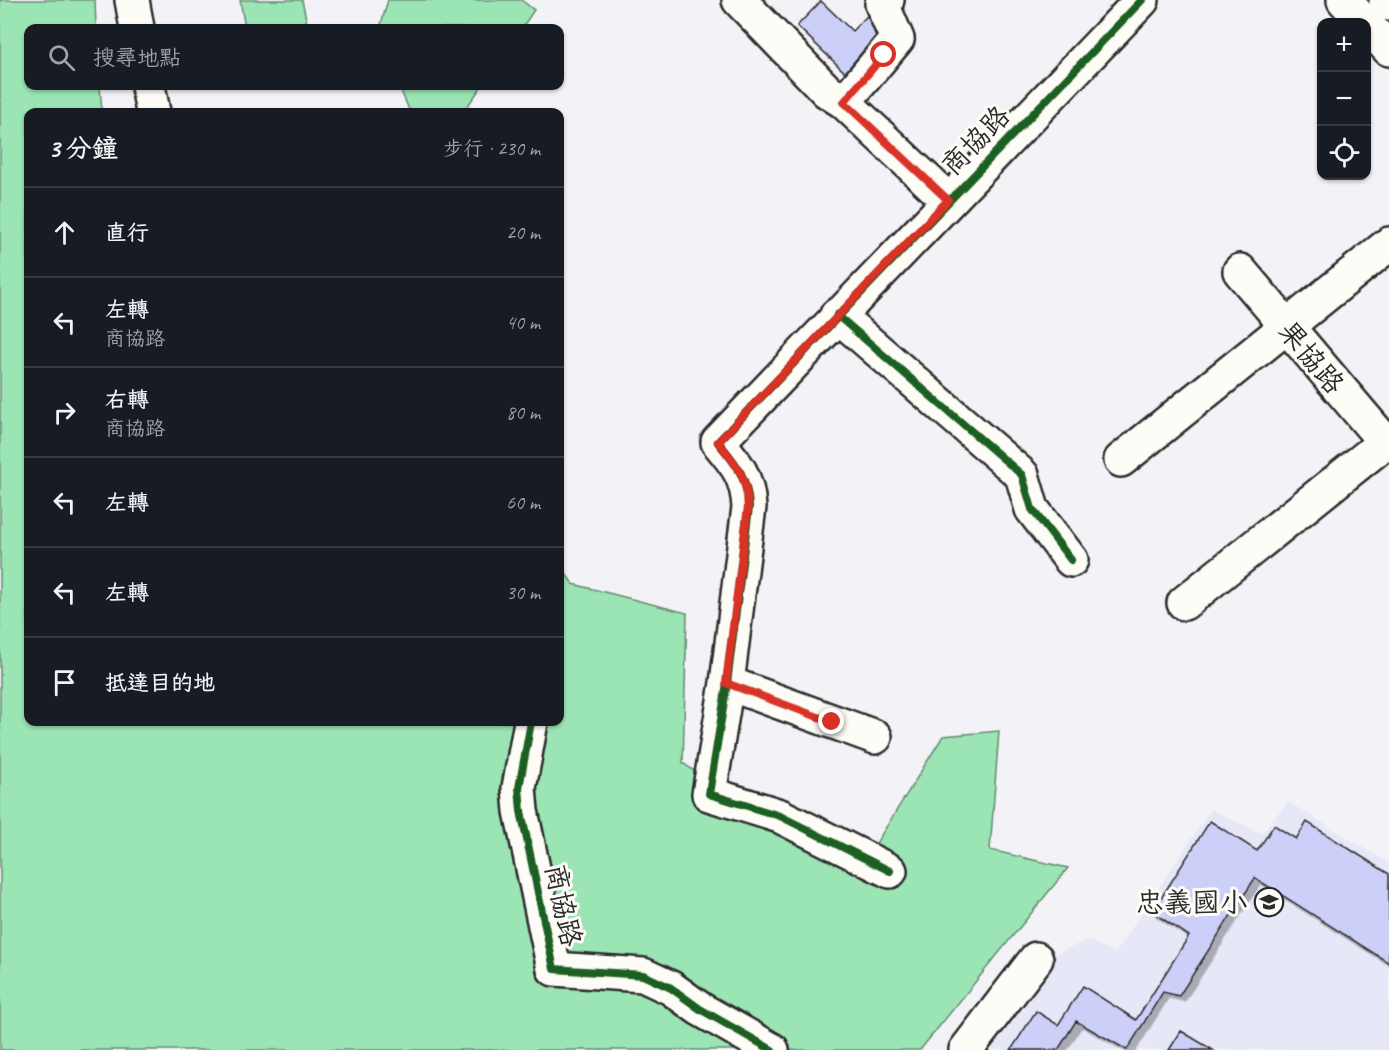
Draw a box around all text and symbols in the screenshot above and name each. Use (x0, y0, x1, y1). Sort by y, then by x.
map controls (1317, 18, 1371, 180)
button: + (1317, 18, 1371, 72)
search box (24, 24, 564, 90)
icon: search (45, 41, 78, 74)
route start (870, 41, 896, 67)
text: 搜尋地點 (93, 44, 181, 72)
button: − (1317, 72, 1371, 126)
street label: 商協路 (934, 98, 1017, 183)
button: locate (1317, 126, 1371, 180)
text: 3 分鐘 (48, 132, 118, 165)
text: 步行 · 230 m (444, 136, 540, 161)
icon: ahead (48, 216, 81, 249)
text: 直行 (105, 219, 149, 247)
text: 20 m (506, 220, 540, 245)
text: 左轉 (105, 296, 149, 324)
icon: left (48, 306, 81, 339)
text: 40 m (506, 310, 540, 335)
street label: 果協路 (1271, 314, 1352, 401)
text: 商協路 (105, 326, 165, 351)
text: 右轉 (105, 386, 149, 414)
icon: right (48, 396, 81, 429)
text: 80 m (506, 400, 540, 425)
text: 商協路 (105, 416, 165, 441)
icon: left (48, 486, 81, 519)
text: 左轉 (105, 489, 149, 517)
text: 60 m (506, 490, 540, 515)
icon: left (48, 576, 81, 609)
text: 左轉 (105, 579, 149, 607)
text: 30 m (506, 580, 540, 605)
icon: arrive (48, 666, 81, 699)
text: 抵達目的地 (105, 669, 215, 697)
route end (818, 708, 844, 734)
street label: 商協路 (538, 860, 589, 950)
place label: 忠義國小 (1136, 885, 1248, 920)
school or university icon: 忠義國小 (1253, 886, 1285, 918)

